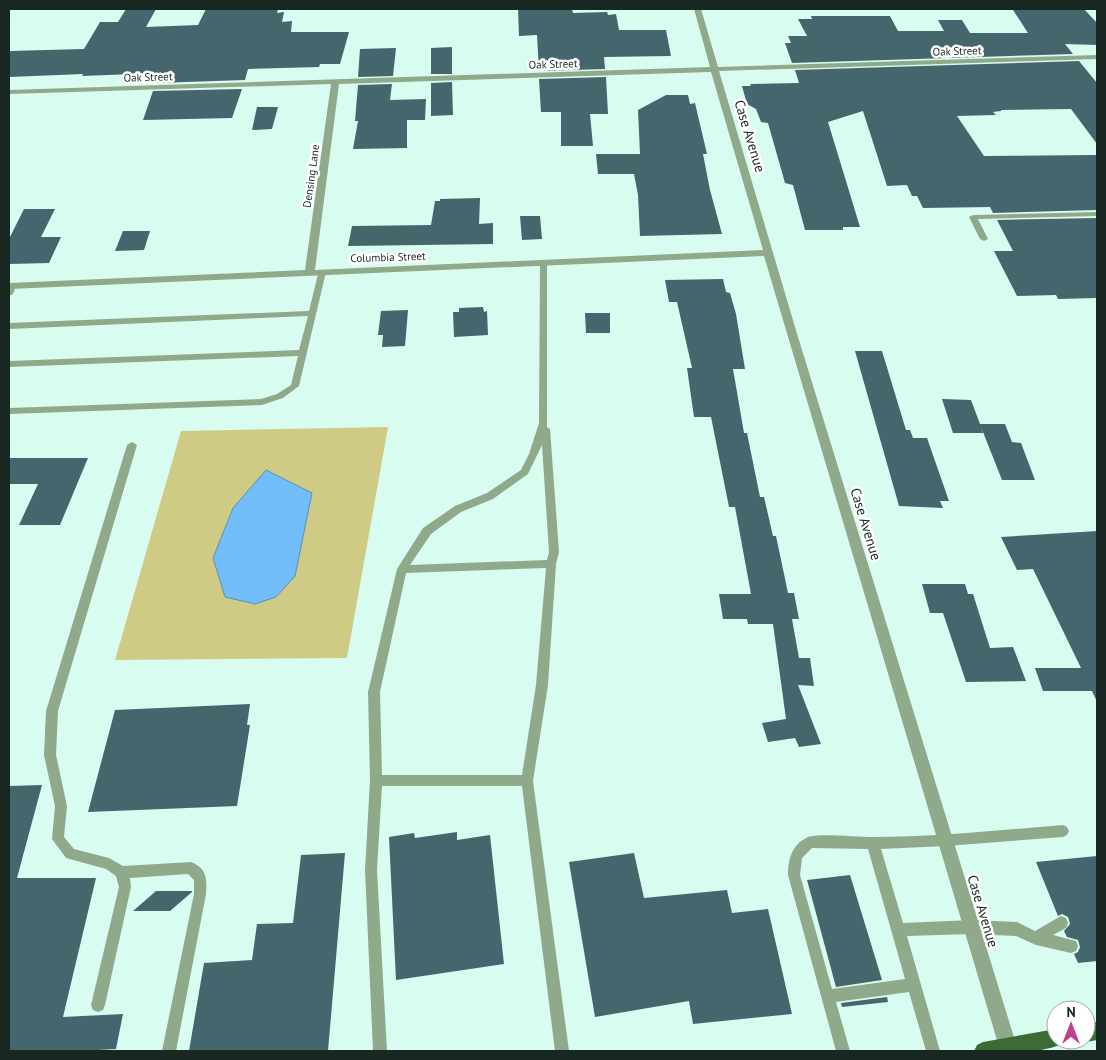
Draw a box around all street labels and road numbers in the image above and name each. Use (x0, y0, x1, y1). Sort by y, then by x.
street label: Oak Street (932, 43, 982, 59)
street label: Oak Street (528, 56, 578, 72)
street label: Oak Street (123, 69, 173, 85)
street label: Case Avenue (730, 98, 770, 174)
street label: Densing Lane (300, 143, 322, 209)
street label: Columbia Street (350, 249, 426, 265)
street label: Case Avenue (846, 486, 886, 562)
street label: Case Avenue (963, 873, 1003, 949)

